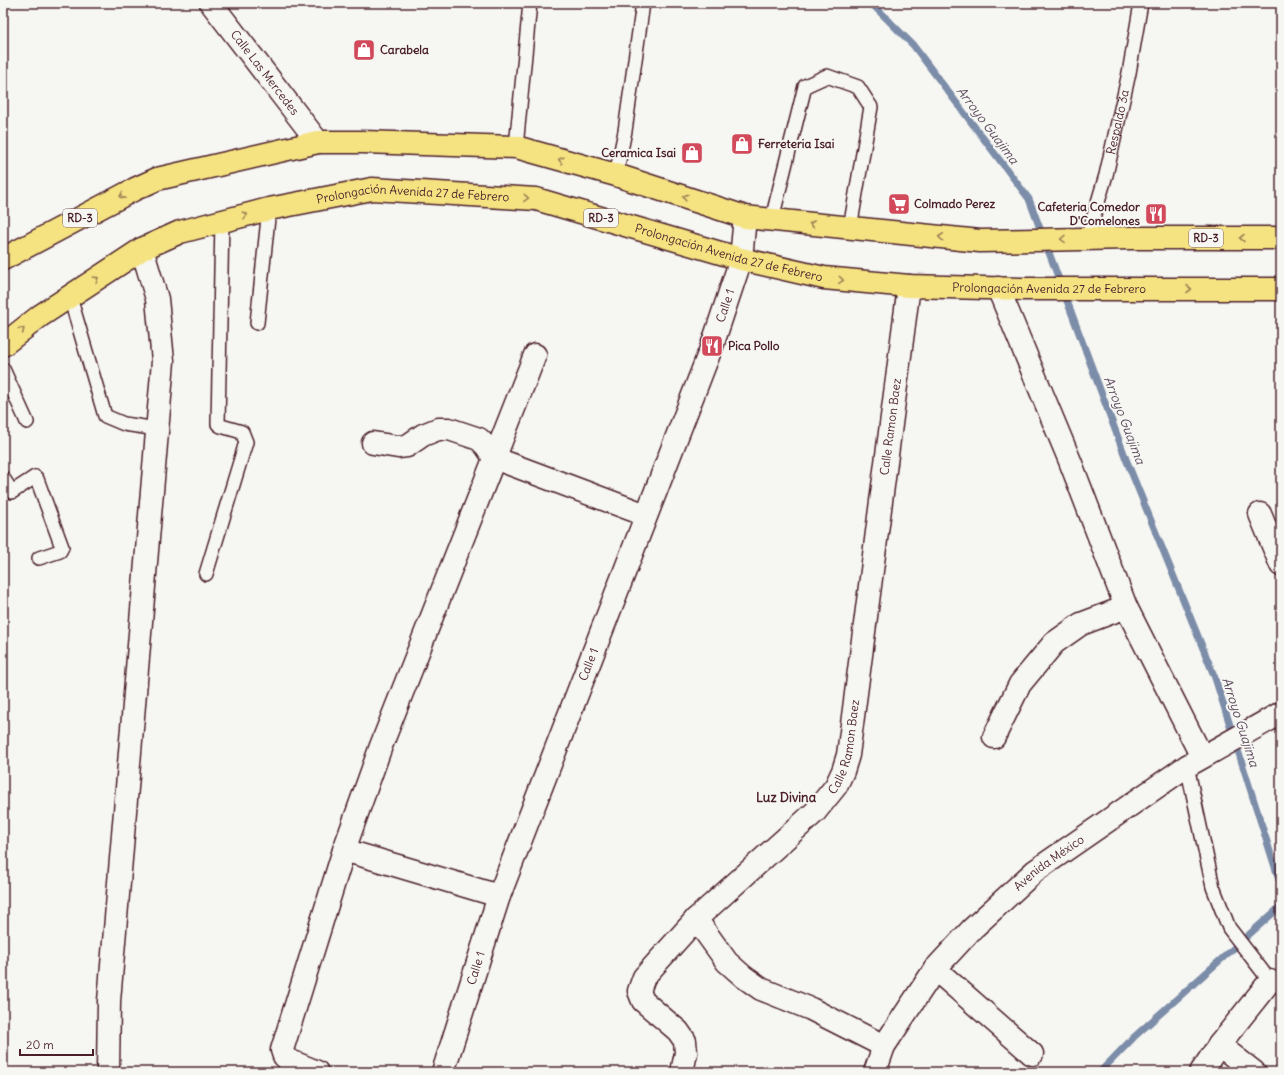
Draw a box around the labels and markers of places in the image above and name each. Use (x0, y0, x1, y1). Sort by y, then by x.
shop icon: Carabela (351, 37, 377, 63)
place label: Carabela (380, 42, 429, 57)
shop icon: Ferreteria Isai (729, 131, 755, 157)
place label: Ferreteria Isai (758, 136, 835, 151)
shop icon: Ceramica Isai (679, 140, 705, 166)
place label: Ceramica Isai (601, 145, 676, 160)
supermarket icon: Colmado Perez (886, 191, 912, 217)
place label: Colmado Perez (914, 196, 995, 211)
place label: Cafeteria Comedor D'Comelones (1037, 199, 1141, 228)
restaurant icon: Cafeteria Comedor D'Comelones (1143, 201, 1169, 227)
restaurant icon: Pica Pollo (699, 333, 725, 359)
place label: Pica Pollo (728, 338, 780, 353)

